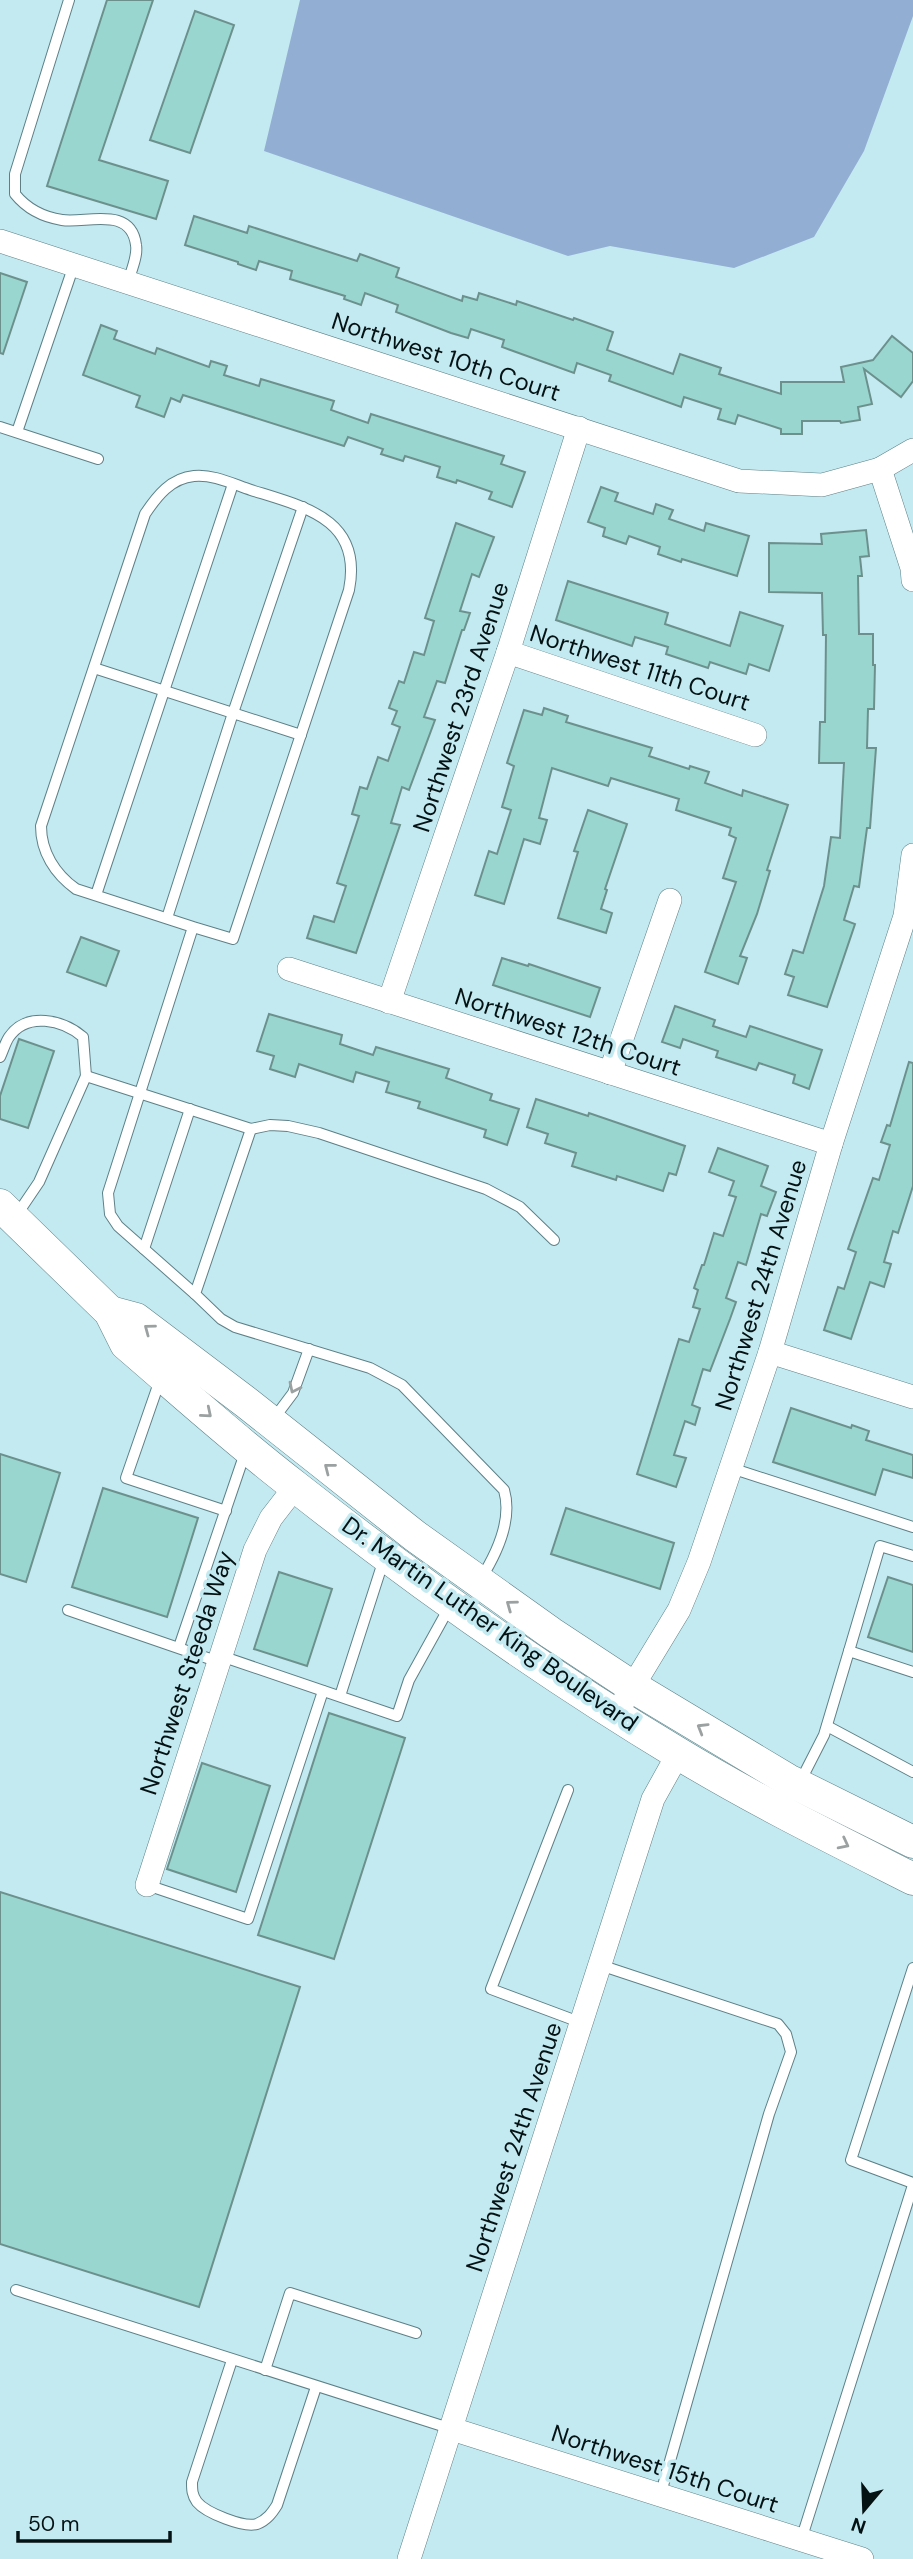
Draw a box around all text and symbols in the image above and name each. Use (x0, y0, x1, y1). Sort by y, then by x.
street label: Northwest 10th Court (328, 305, 564, 408)
street label: Northwest 23rd Avenue (405, 578, 516, 836)
street label: Northwest 11th Court (526, 617, 754, 718)
street label: Northwest 12th Court (451, 980, 685, 1083)
street label: Northwest 24th Avenue (708, 1156, 813, 1414)
one-way arrow (144, 1325, 157, 1338)
one-way arrow (288, 1381, 302, 1393)
one-way arrow (199, 1405, 212, 1417)
one-way arrow (325, 1464, 338, 1476)
street label: Dr. Martin Luther King Boulevard (336, 1509, 644, 1738)
street label: Northwest Steeda Way (132, 1547, 241, 1799)
one-way arrow (506, 1601, 519, 1613)
one-way arrow (697, 1724, 710, 1737)
one-way arrow (837, 1836, 849, 1850)
street label: Northwest 24th Avenue (458, 2018, 569, 2276)
street label: Northwest 15th Court (548, 2417, 783, 2520)
north arrow (829, 2475, 899, 2545)
scale bar (18, 2500, 170, 2544)
text: 50 m (28, 2510, 79, 2538)
text: N (848, 2512, 869, 2540)

